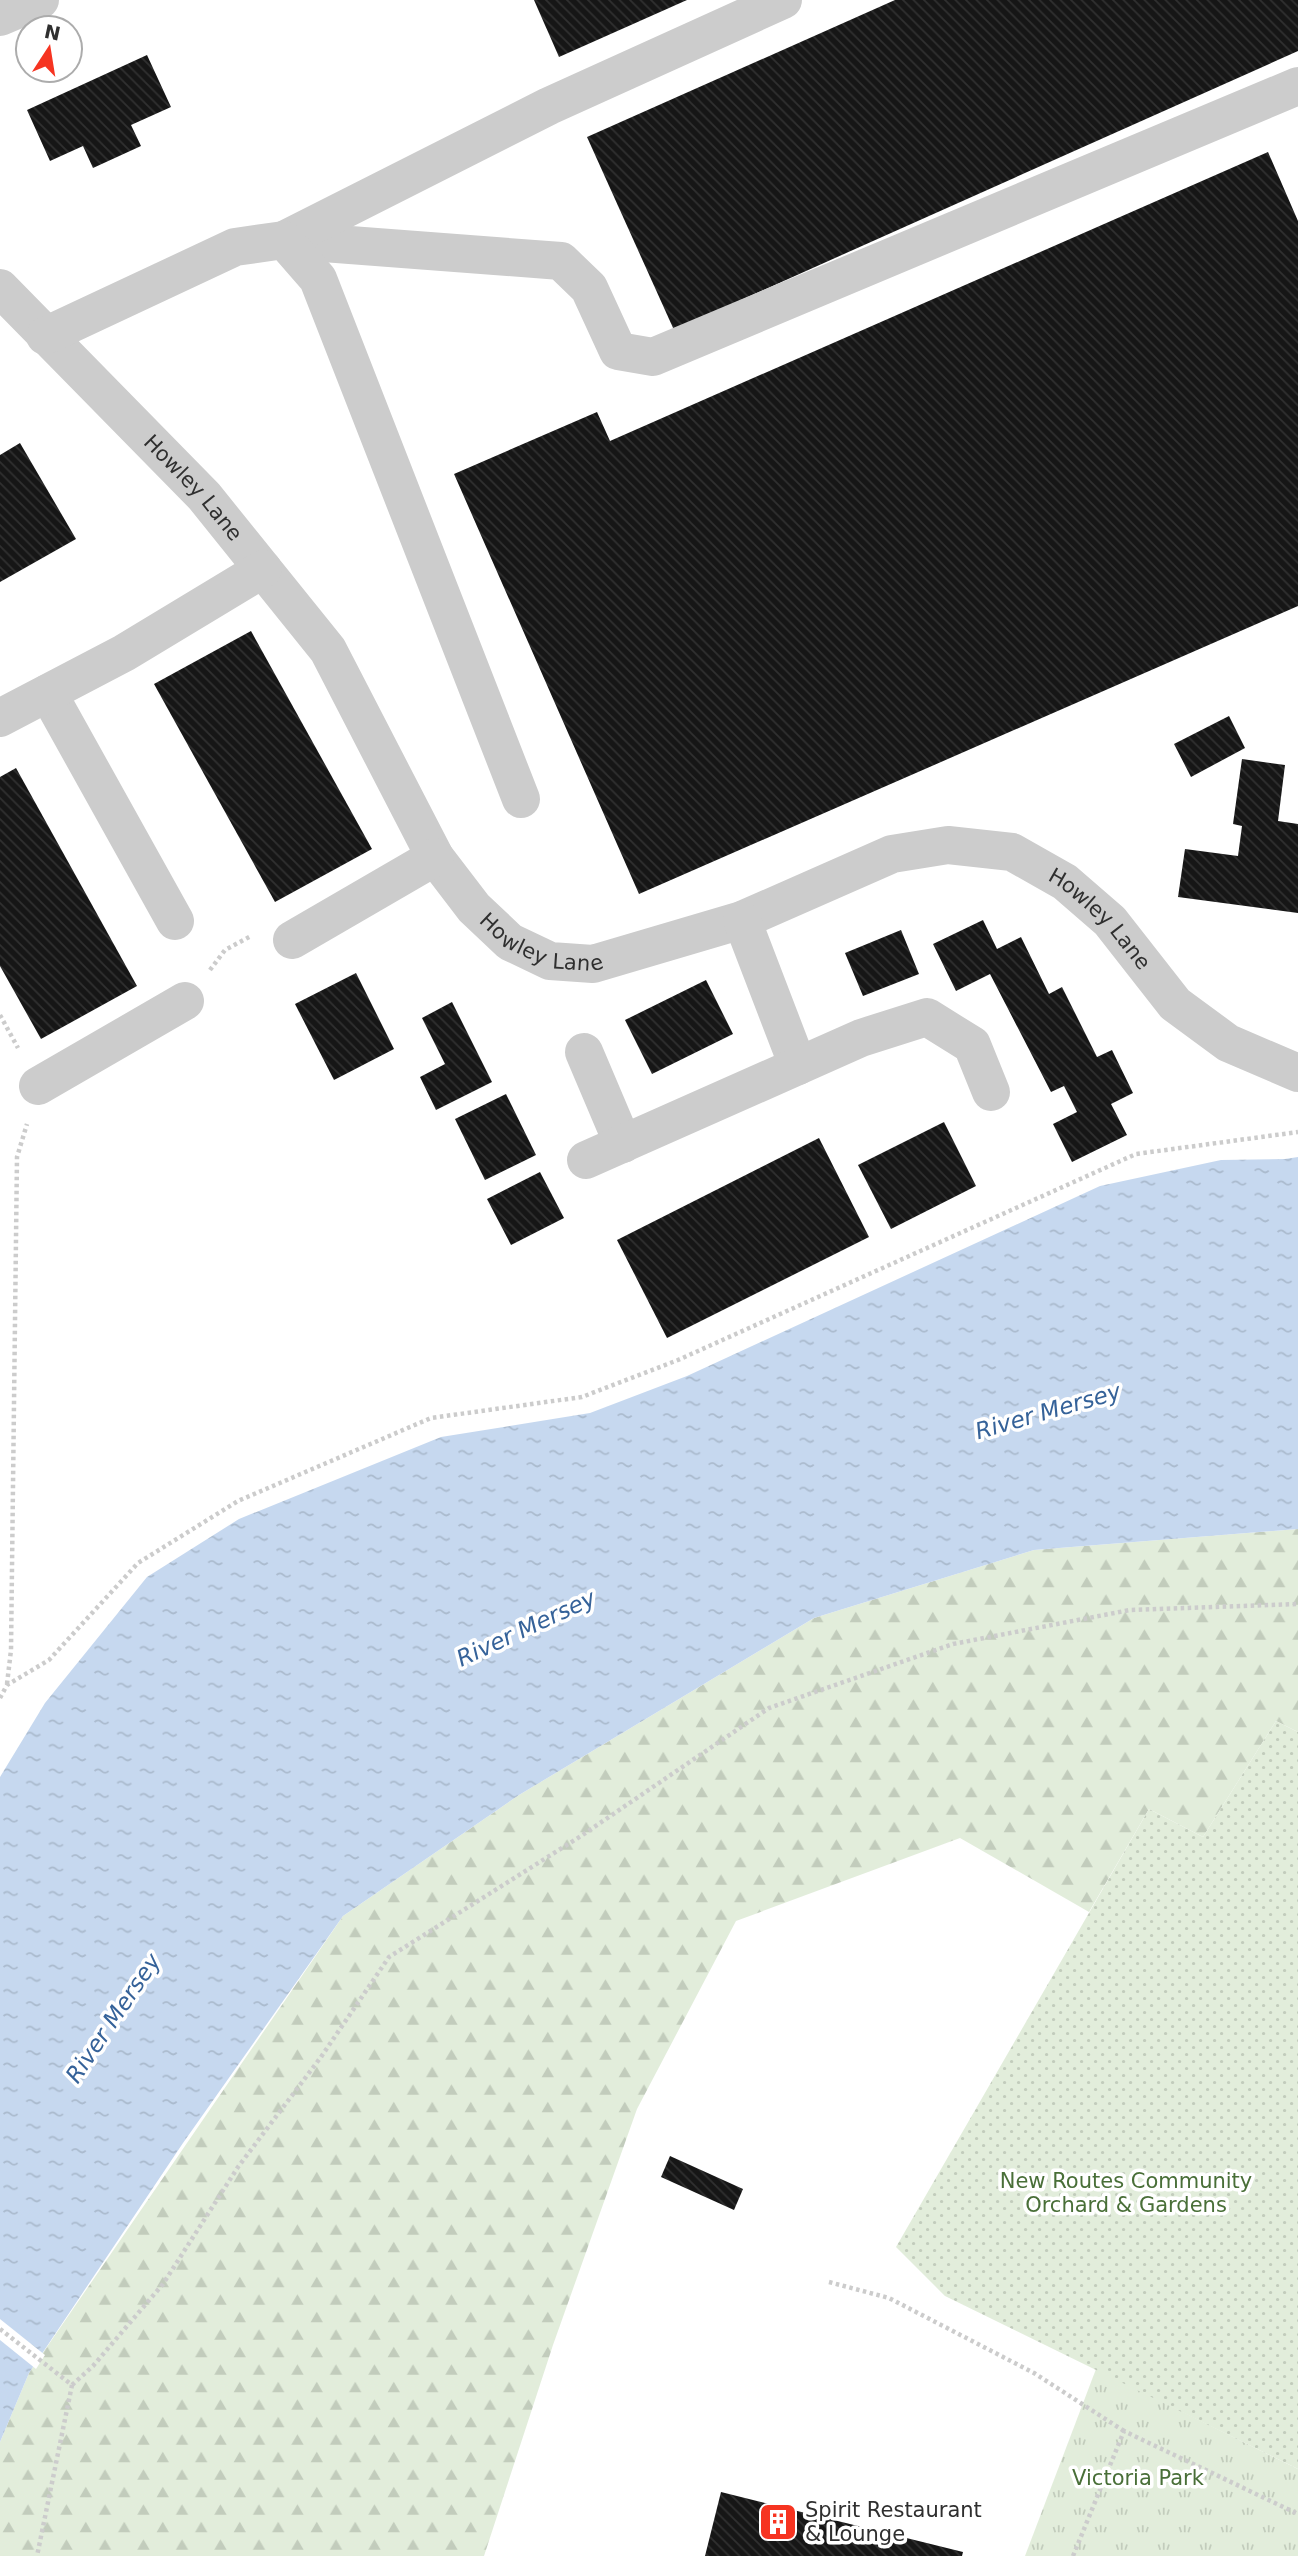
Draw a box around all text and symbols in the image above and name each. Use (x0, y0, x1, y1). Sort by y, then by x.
north arrow (14, 14, 84, 84)
text: N (42, 20, 63, 45)
street label: Howley Lane (139, 430, 247, 546)
street label: Howley Lane (1045, 863, 1155, 974)
street label: Howley Lane (475, 908, 606, 976)
water label: River Mersey (972, 1378, 1124, 1444)
water label: River Mersey (452, 1584, 600, 1672)
water label: River Mersey (60, 1948, 166, 2087)
park label: New Routes Community Orchard & Gardens (1000, 2169, 1252, 2217)
park label: Victoria Park (1072, 2466, 1205, 2490)
place label: Spirit Restaurant & Lounge (805, 2498, 982, 2546)
building icon: Spirit Restaurant & Lounge (757, 2501, 799, 2543)

